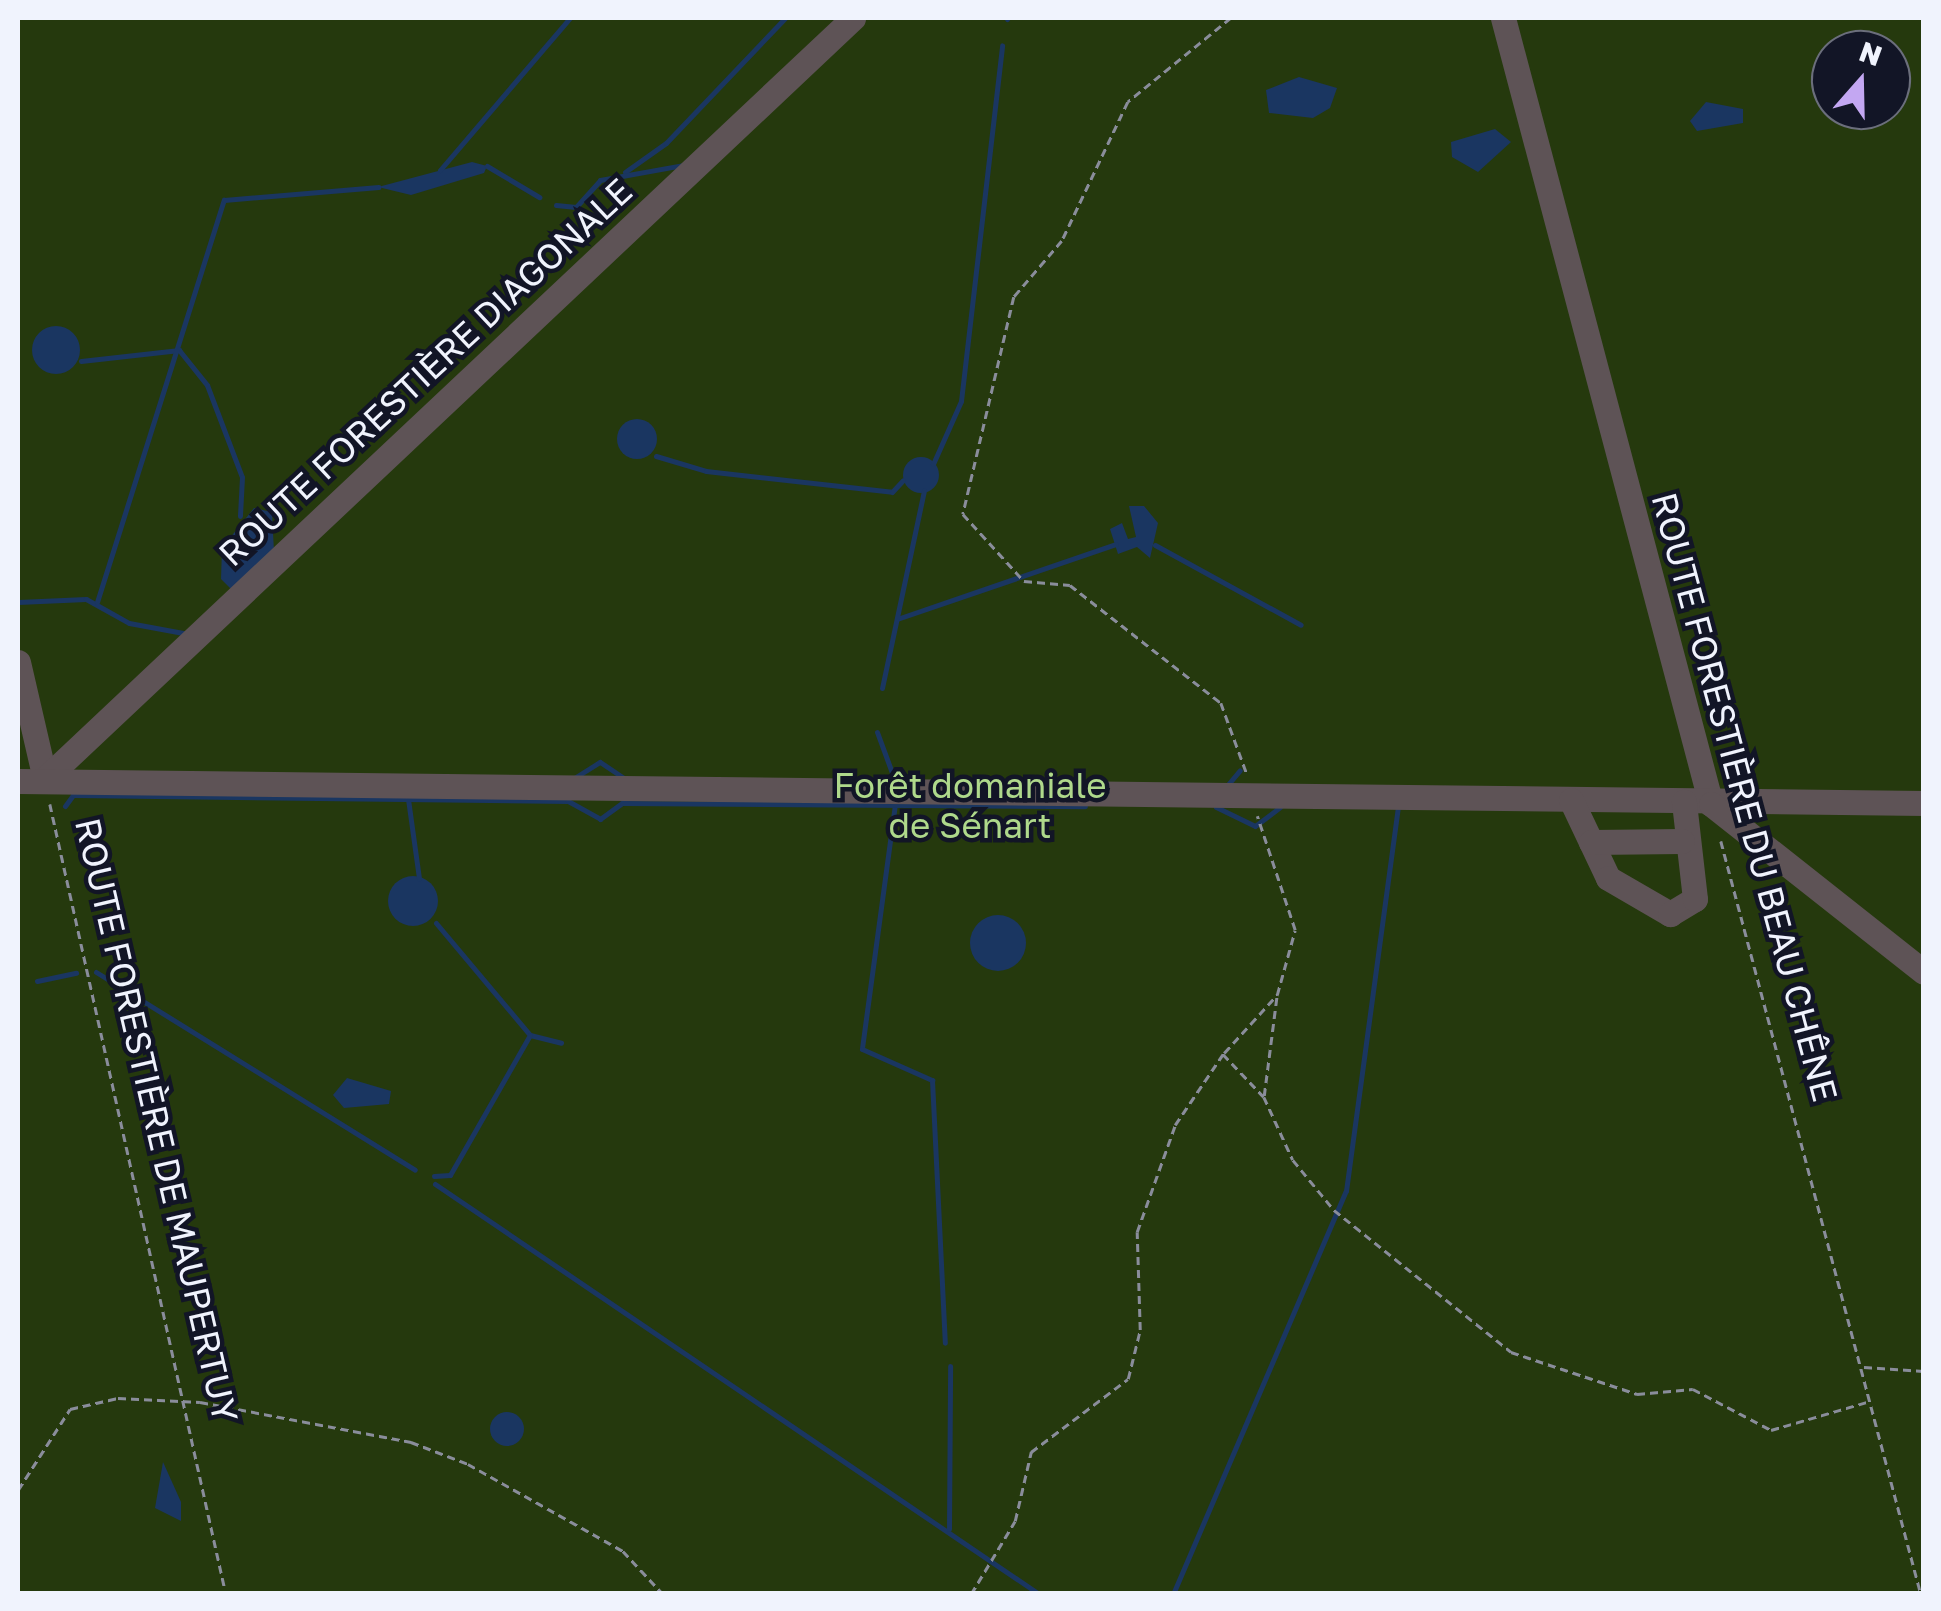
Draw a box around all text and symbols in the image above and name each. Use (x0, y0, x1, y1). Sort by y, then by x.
north arrow (1811, 30, 1911, 130)
text: N (1855, 34, 1886, 72)
street label: ROUTE FORESTIÈRE DIAGONALE (210, 169, 640, 575)
street label: ROUTE FORESTIÈRE DU BEAU CHÊNE (1643, 488, 1847, 1106)
park label: Forêt domaniale de Sénart (834, 764, 1106, 846)
street label: ROUTE FORESTIÈRE DE MAUPERTUY (67, 814, 247, 1426)

